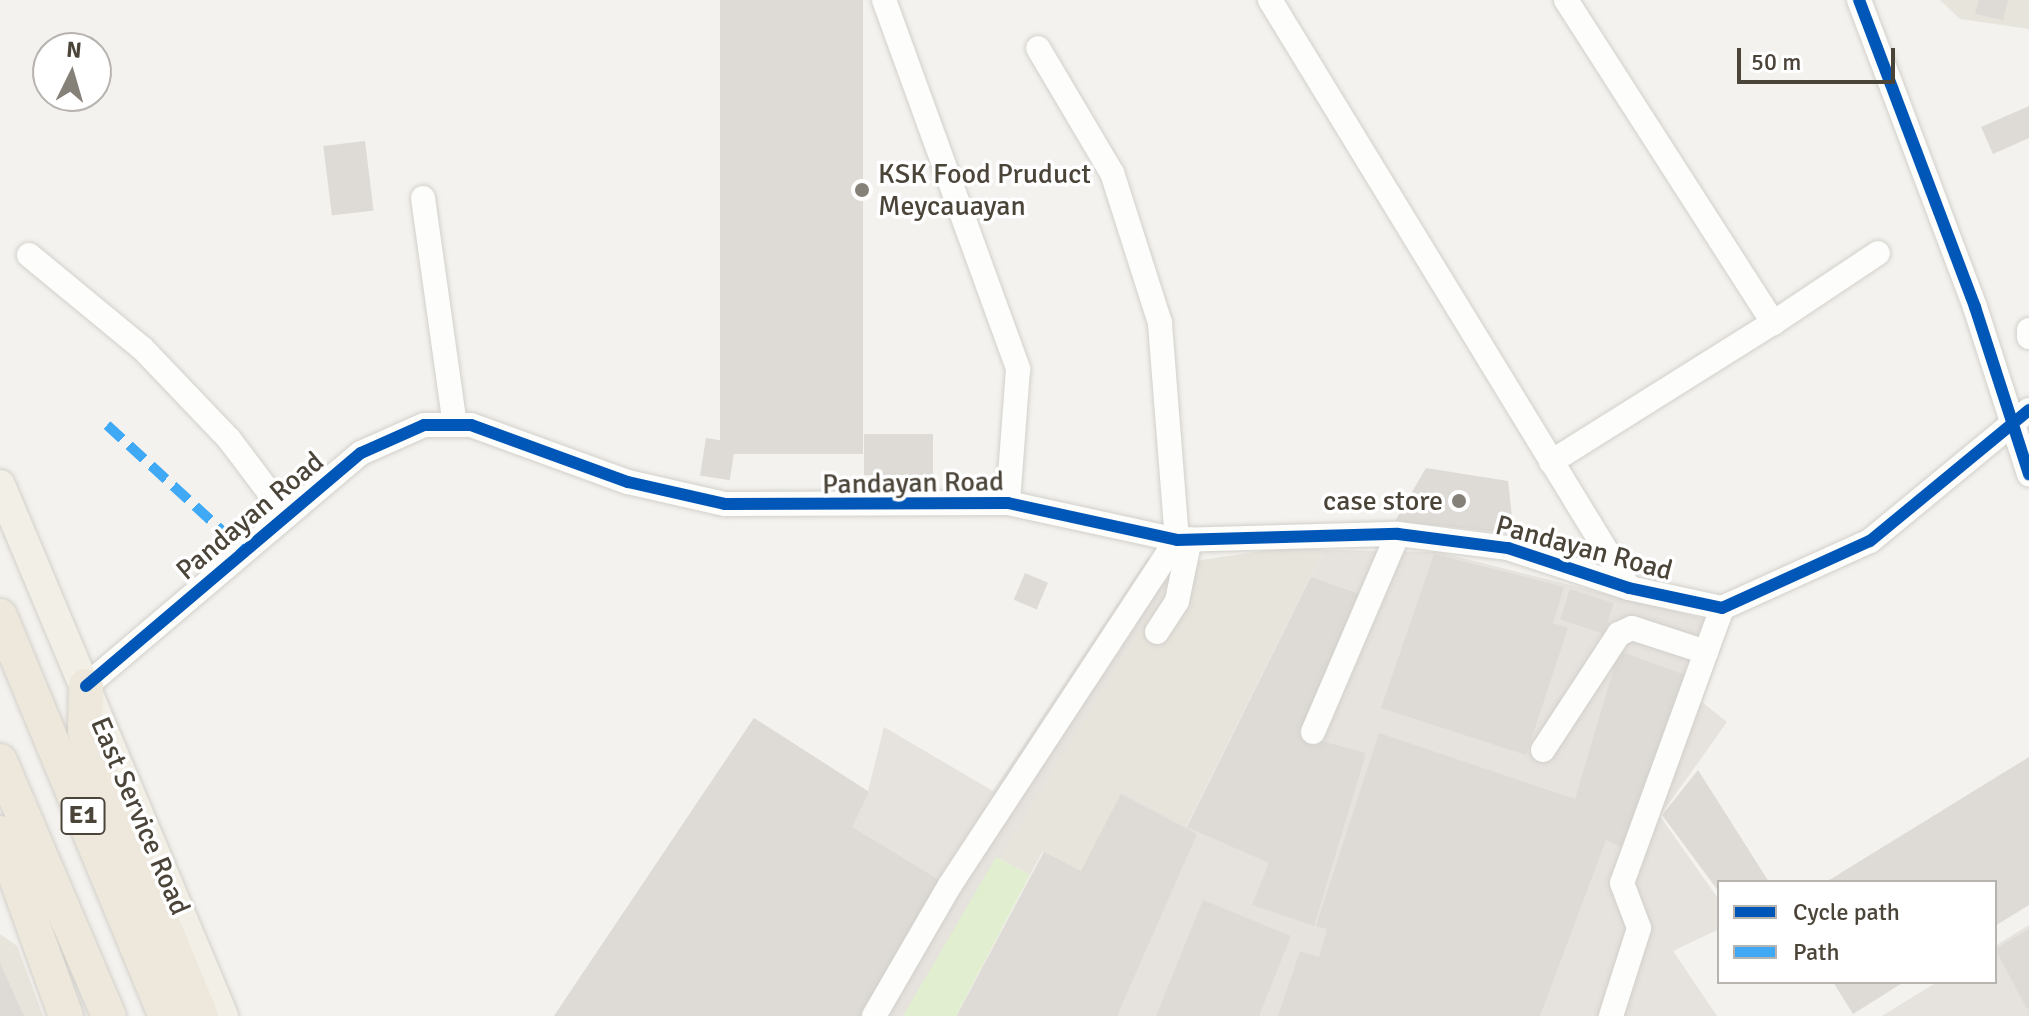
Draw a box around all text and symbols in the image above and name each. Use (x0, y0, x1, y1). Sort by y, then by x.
north arrow (32, 32, 112, 112)
scale bar (1741, 32, 1899, 82)
text: N (65, 35, 83, 64)
text: 50 m (1751, 47, 1801, 77)
place label: KSK Food Pruduct Meycauayan (878, 157, 1091, 223)
marker: KSK Food Pruduct Meycauayan (853, 181, 871, 199)
street label: Pandayan Road (170, 445, 330, 587)
street label: Pandayan Road (822, 465, 1004, 501)
place label: case store (1323, 484, 1443, 518)
marker: case store (1450, 492, 1468, 510)
street label: Pandayan Road (1492, 508, 1676, 588)
street label: East Service Road (83, 712, 197, 920)
road number: E1 (59, 794, 107, 838)
legend (1717, 880, 1997, 984)
text: Cycle path (1793, 897, 1900, 927)
text: Path (1793, 937, 1839, 967)

